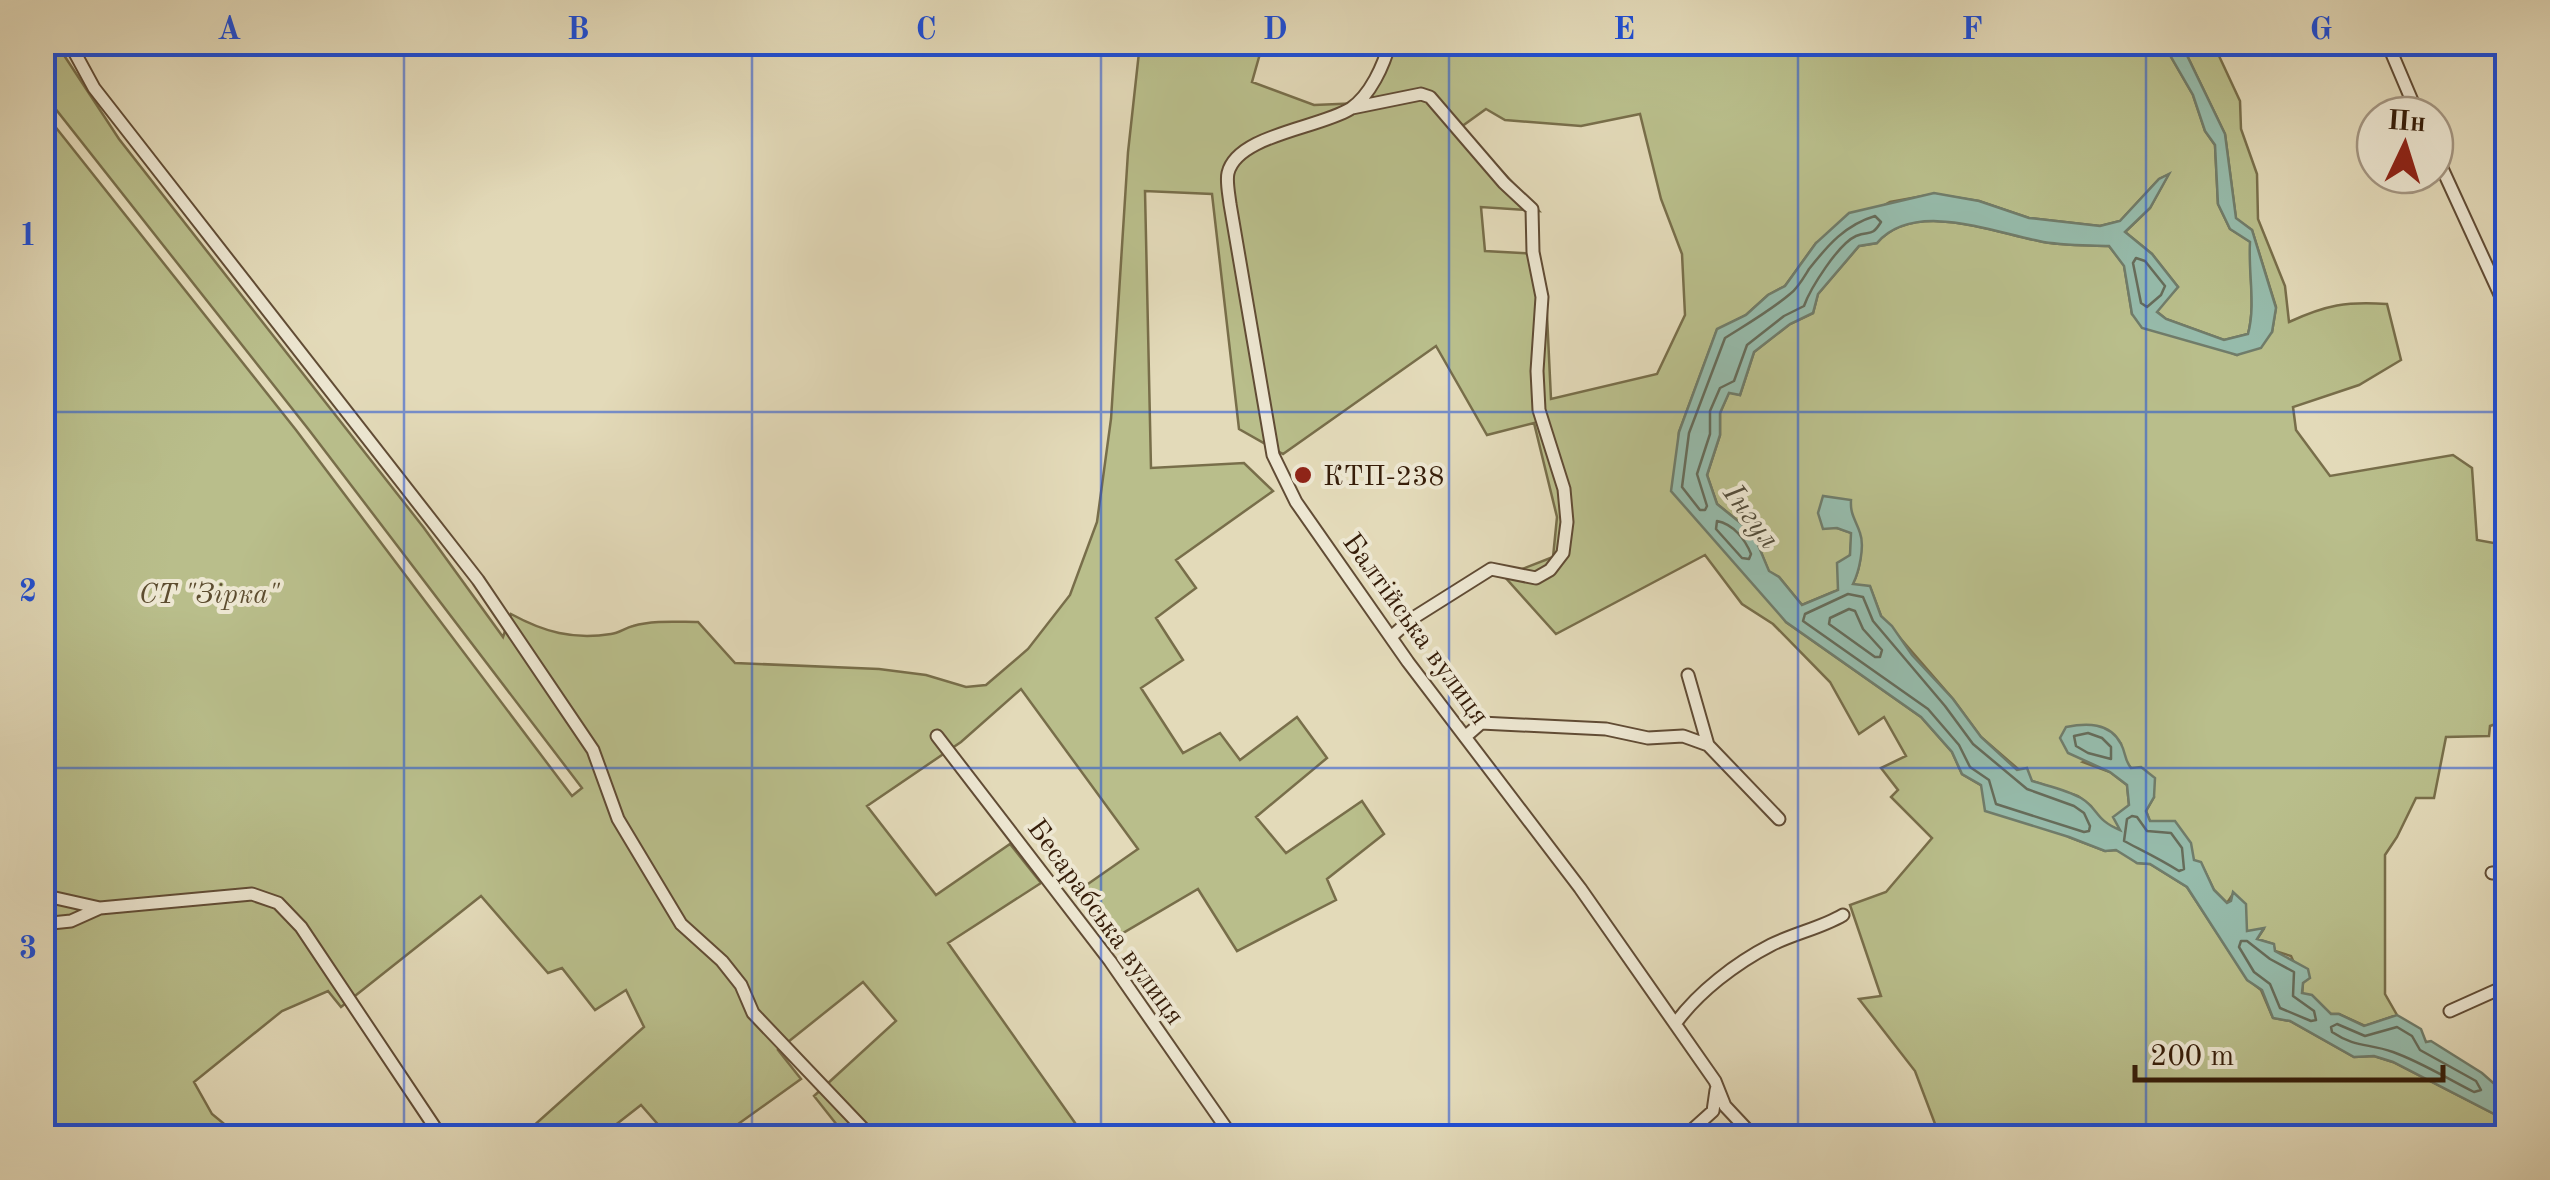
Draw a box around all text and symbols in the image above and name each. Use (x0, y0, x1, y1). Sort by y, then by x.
text: A (217, 15, 241, 47)
text: B (567, 15, 589, 47)
text: C (915, 15, 937, 47)
text: D (1262, 15, 1288, 47)
text: E (1613, 15, 1635, 47)
text: F (1961, 15, 1983, 47)
text: G (2309, 15, 2333, 47)
north arrow (2355, 95, 2455, 195)
text: Пн (2386, 108, 2427, 138)
text: 1 (19, 221, 37, 253)
marker: КТП-238 (1292, 464, 1314, 486)
place label: КТП-238 (1323, 464, 1445, 492)
water label: Інгул (1716, 478, 1784, 555)
street label: Балтійська вулиця (1336, 529, 1493, 731)
text: 2 (19, 577, 37, 609)
park label: СТ "Зірка" (139, 581, 280, 610)
street label: Бесарабська вулиця (1021, 815, 1188, 1031)
text: 3 (19, 934, 37, 966)
scale bar (2135, 1020, 2442, 1082)
text: 200 m (2150, 1042, 2234, 1072)

